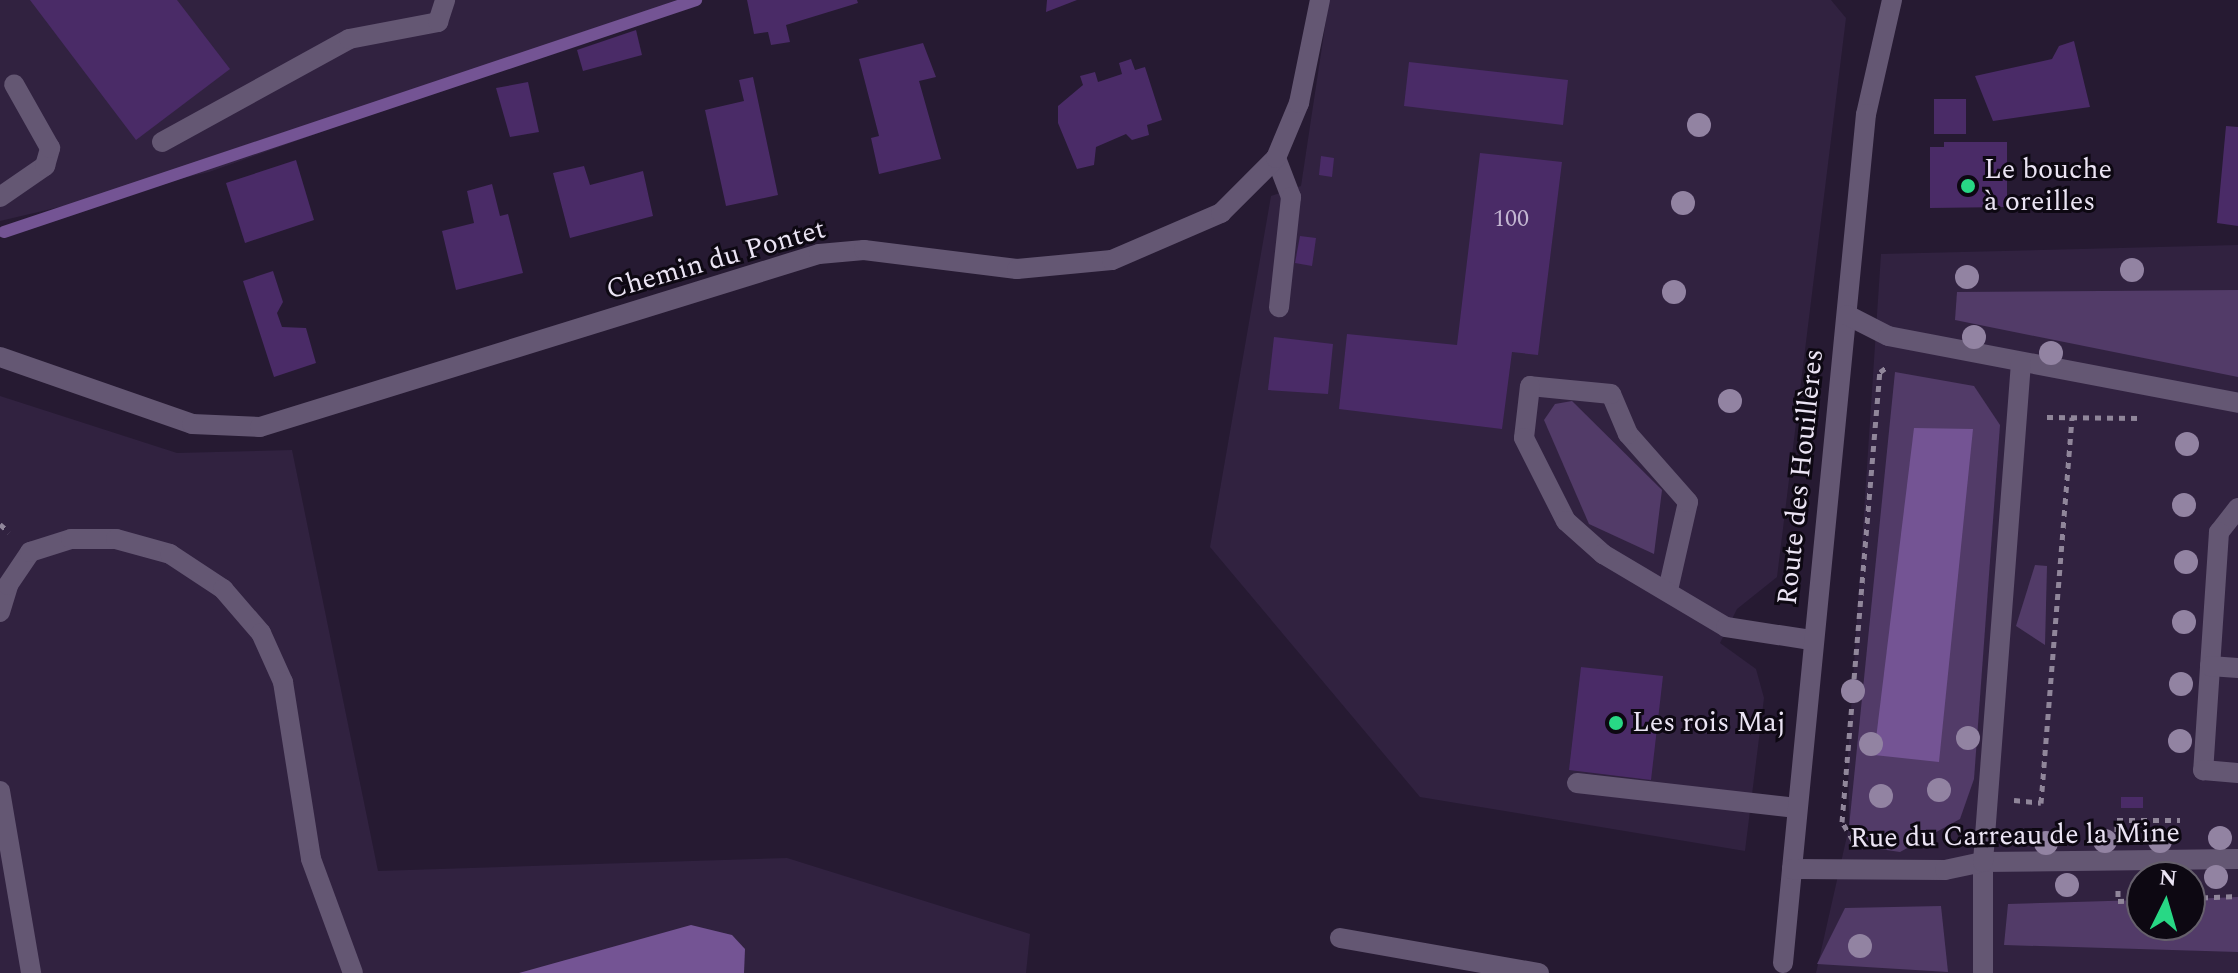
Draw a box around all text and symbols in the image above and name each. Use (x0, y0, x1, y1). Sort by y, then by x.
place label: Le bouche à oreilles (1984, 153, 2112, 219)
marker: Le bouche à oreilles (1959, 177, 1977, 195)
house number: 100 (1493, 206, 1529, 234)
street label: Chemin du Pontet (602, 213, 830, 307)
street label: Route des Houillères (1771, 347, 1831, 607)
place label: Les rois Maj (1632, 706, 1786, 740)
marker: Les rois Maj (1607, 714, 1625, 732)
street label: Rue du Carreau de la Mine (1850, 816, 2180, 856)
north arrow (2126, 861, 2206, 941)
text: N (2158, 861, 2178, 896)

